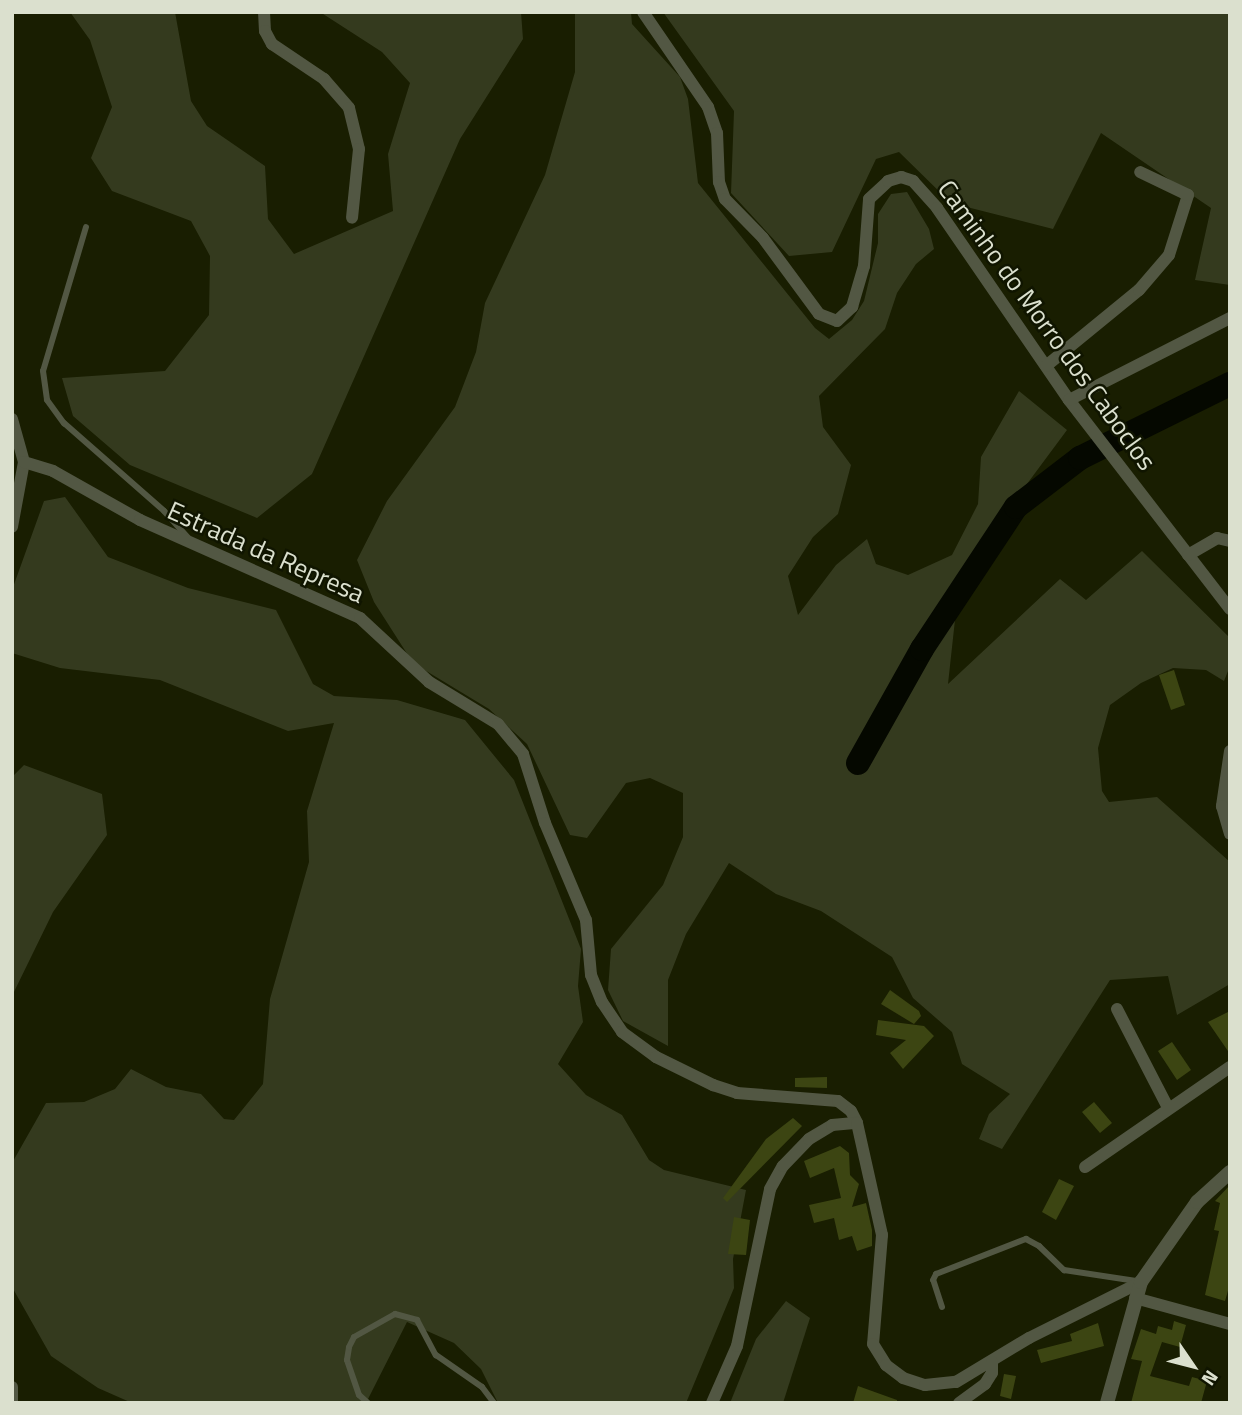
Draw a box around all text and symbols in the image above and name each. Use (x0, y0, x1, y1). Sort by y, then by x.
street label: Caminho do Morro dos Caboclos (931, 174, 1163, 476)
street label: Estrada da Represa (163, 495, 369, 609)
north arrow (1158, 1331, 1228, 1401)
text: N (1195, 1365, 1226, 1392)

